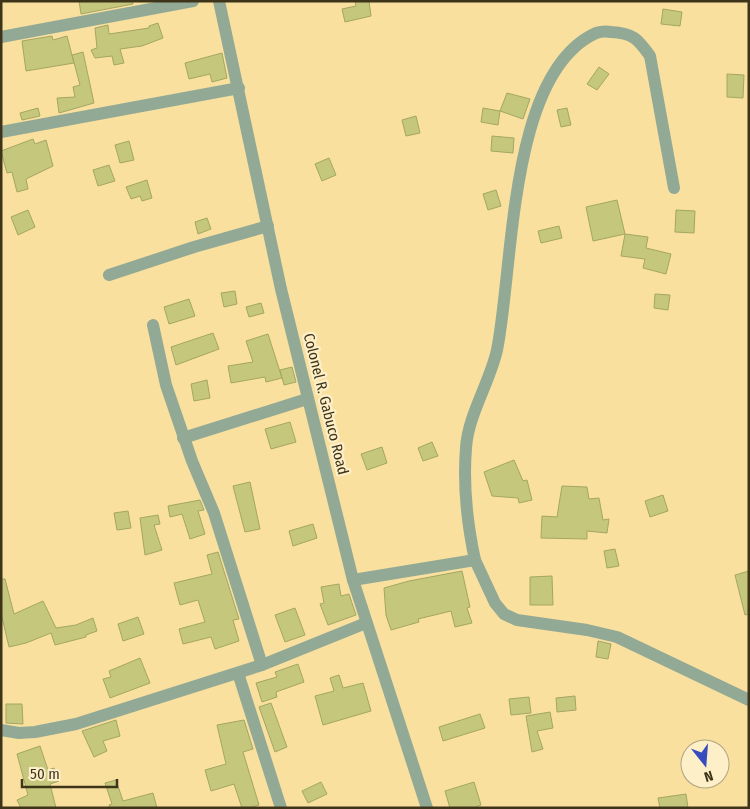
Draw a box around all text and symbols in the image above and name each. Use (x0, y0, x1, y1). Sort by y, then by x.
street label: Colonel R. Gabuco Road (300, 331, 352, 477)
north arrow (680, 739, 730, 789)
scale bar (22, 756, 118, 788)
text: 50 m (30, 765, 60, 783)
text: N (702, 767, 715, 785)

